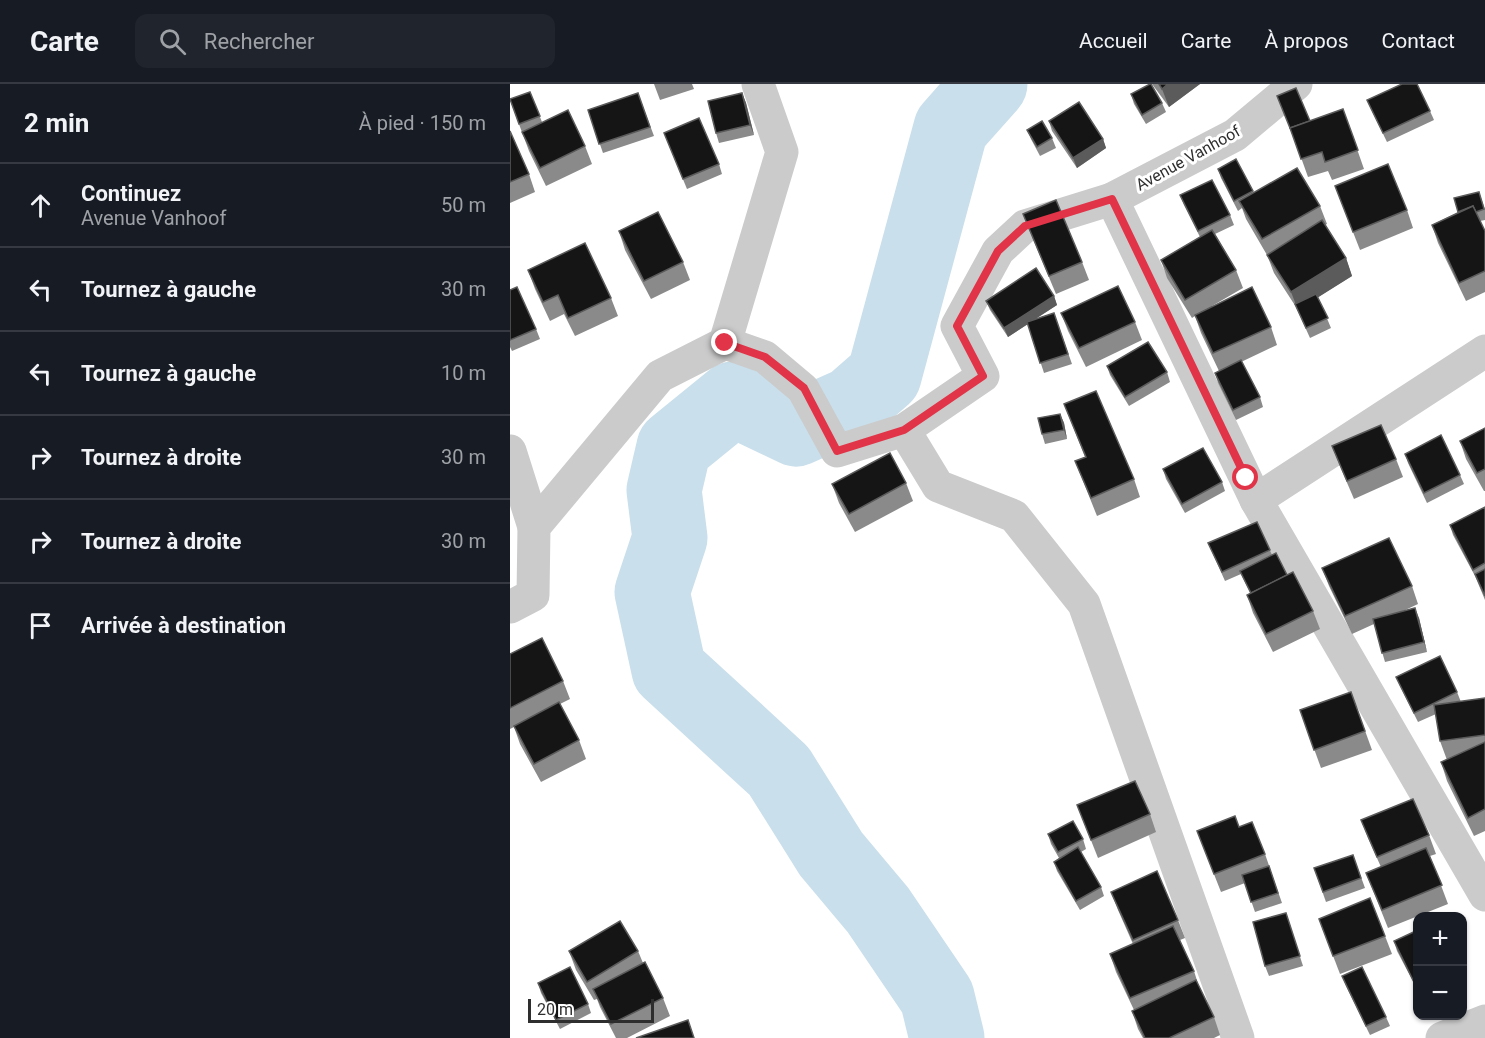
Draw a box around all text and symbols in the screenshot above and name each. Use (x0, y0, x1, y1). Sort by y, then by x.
search box (135, 14, 555, 68)
text: Carte (30, 25, 99, 58)
icon: search (156, 25, 189, 58)
text: Rechercher (204, 29, 314, 54)
text: Accueil (1079, 29, 1148, 53)
text: Carte (1181, 29, 1231, 53)
text: À propos (1264, 29, 1349, 53)
text: Contact (1382, 29, 1455, 53)
text: 2 min (24, 108, 89, 138)
text: À pied · 150 m (359, 111, 486, 135)
street label: Avenue Vanhoof (1133, 121, 1244, 194)
text: Continuez (81, 181, 181, 206)
icon: ahead (24, 189, 57, 222)
text: 50 m (441, 193, 486, 217)
text: Avenue Vanhoof (81, 206, 226, 230)
icon: left (24, 273, 57, 306)
text: Tournez à gauche (81, 277, 256, 302)
text: 30 m (441, 277, 486, 301)
route end (711, 329, 737, 355)
icon: left (24, 357, 57, 390)
text: Tournez à gauche (81, 361, 256, 386)
text: 10 m (441, 361, 486, 385)
icon: right (24, 441, 57, 474)
text: Tournez à droite (81, 445, 241, 470)
text: 30 m (441, 445, 486, 469)
route start (1232, 464, 1258, 490)
icon: right (24, 525, 57, 558)
text: Tournez à droite (81, 529, 241, 554)
text: 30 m (441, 529, 486, 553)
icon: arrive (24, 609, 57, 642)
text: Arrivée à destination (81, 613, 286, 638)
map controls (1413, 912, 1467, 1020)
button: + (1413, 912, 1467, 966)
button: − (1413, 966, 1467, 1020)
scale bar (528, 996, 654, 1024)
text: 20 m (537, 1000, 573, 1019)

